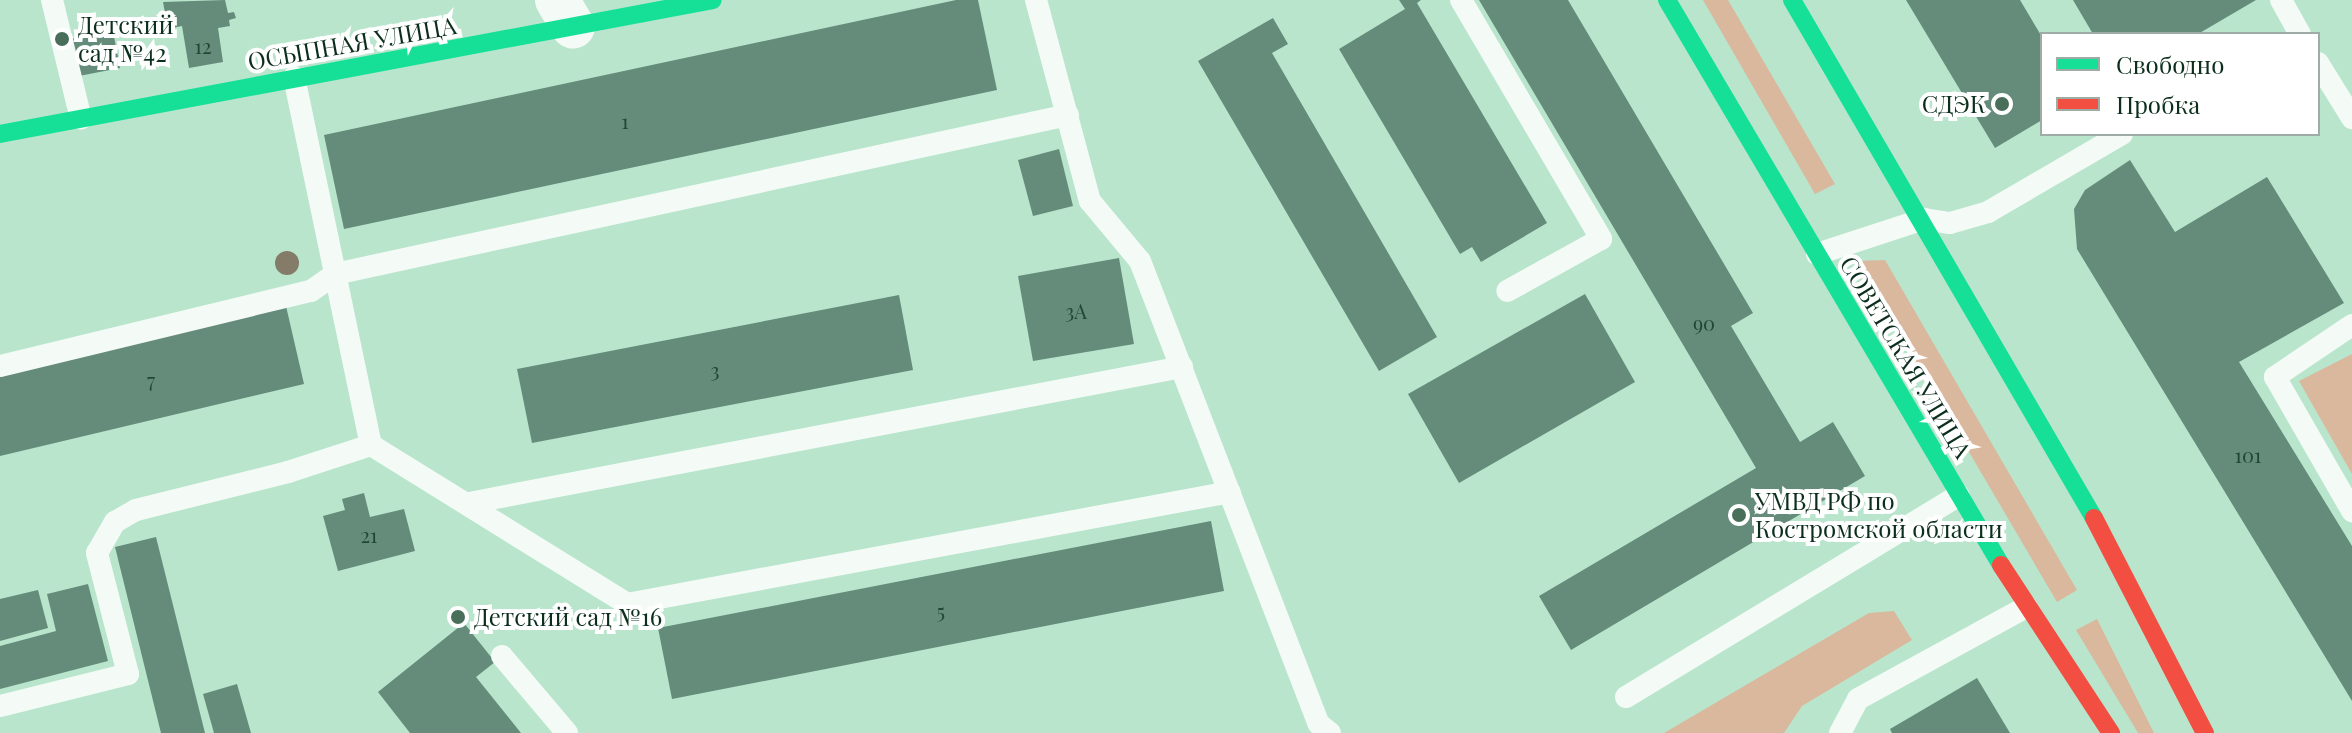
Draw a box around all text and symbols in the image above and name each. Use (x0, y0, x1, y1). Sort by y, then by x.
street label: ОСЫПНАЯ УЛИЦА (246, 10, 458, 76)
place label: Детский сад №42 (78, 11, 174, 67)
marker: Детский сад №42 (53, 30, 71, 48)
legend (2040, 32, 2320, 136)
house number: 12 (195, 33, 211, 57)
text: Свободно (2116, 48, 2224, 80)
text: Пробка (2116, 88, 2200, 120)
place label: СДЭК (1922, 90, 1986, 118)
marker: СДЭК (1993, 95, 2011, 113)
house number: 1 (621, 108, 629, 132)
street label: СОВЕТСКАЯ УЛИЦА (1834, 251, 1978, 463)
house number: 3А (1065, 298, 1087, 322)
house number: 90 (1693, 310, 1715, 334)
house number: 3 (710, 357, 720, 381)
house number: 7 (147, 367, 155, 391)
house number: 101 (2235, 442, 2261, 466)
place label: УМВД РФ по Костромской области (1755, 487, 2003, 543)
marker: УМВД РФ по Костромской области (1730, 506, 1748, 524)
house number: 21 (361, 522, 377, 546)
house number: 5 (937, 598, 945, 622)
place label: Детский сад №16 (474, 603, 662, 631)
marker: Детский сад №16 (449, 608, 467, 626)

